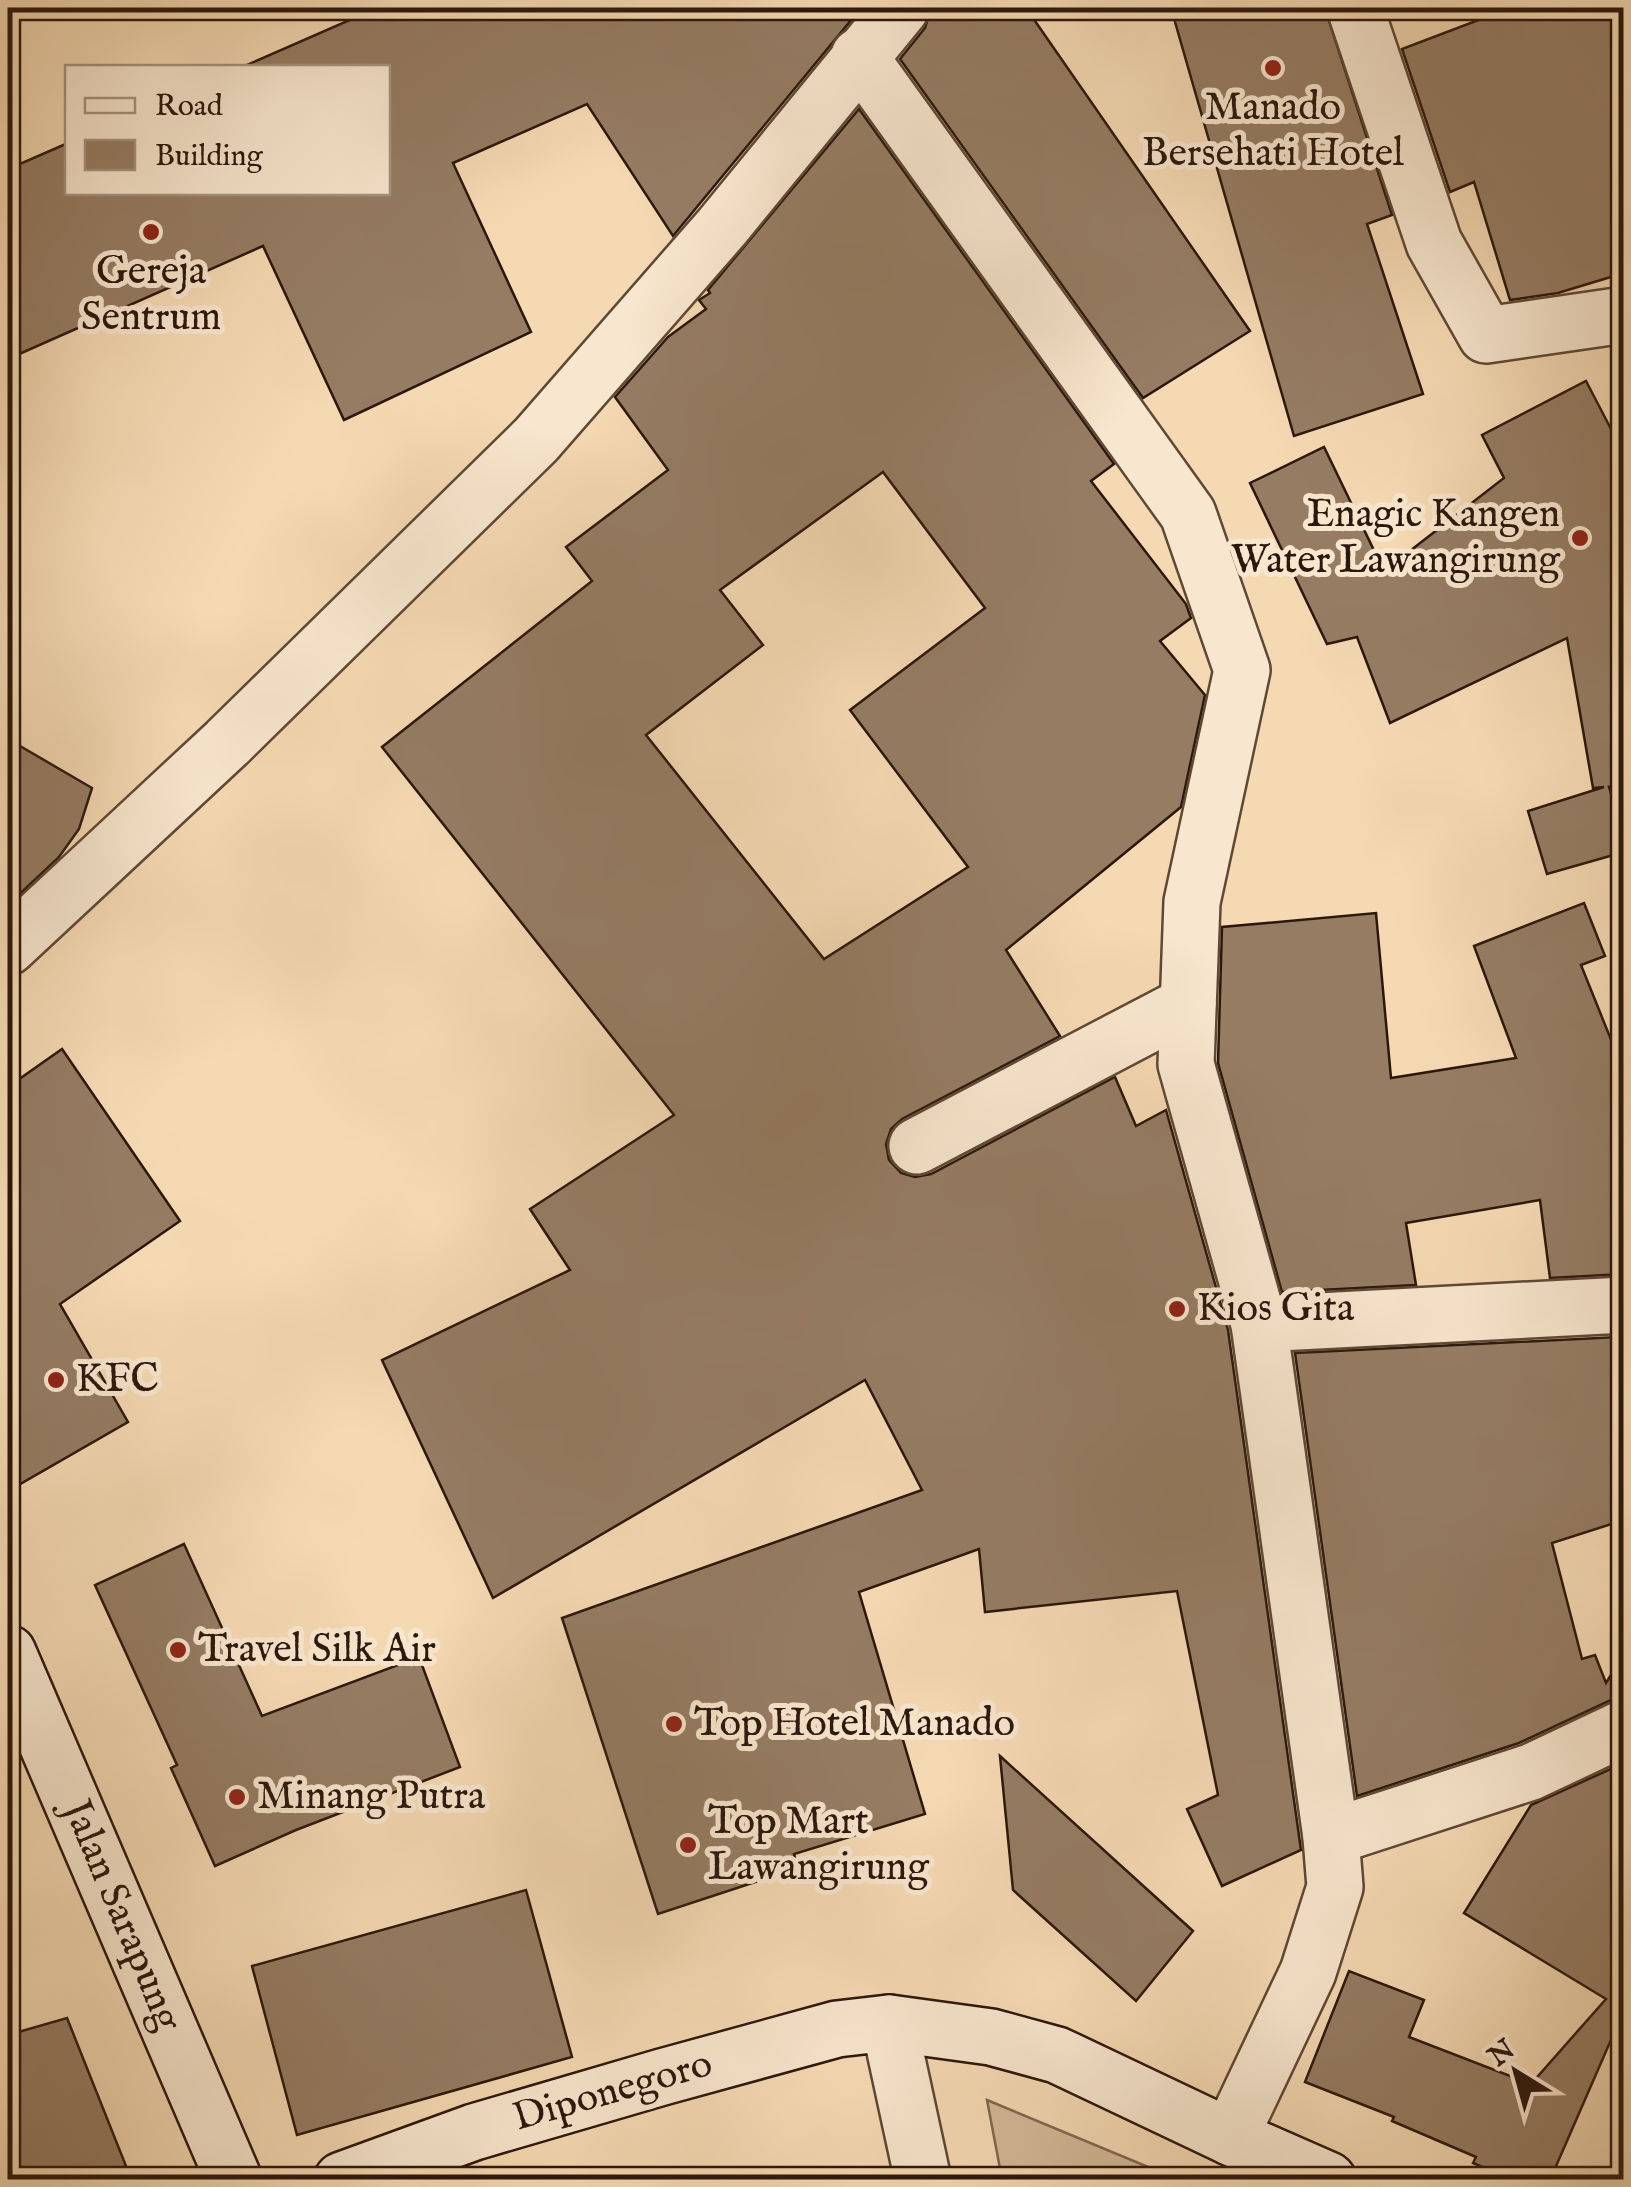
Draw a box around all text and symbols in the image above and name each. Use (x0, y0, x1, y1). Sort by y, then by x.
marker: Manado Bersehati Hotel (1262, 57, 1284, 79)
legend (65, 65, 390, 195)
place label: Manado Bersehati Hotel (1142, 83, 1404, 180)
text: Road (155, 88, 224, 126)
text: Building (155, 138, 264, 176)
marker: Gereja Sentrum (140, 221, 162, 243)
place label: Gereja Sentrum (81, 247, 221, 344)
place label: Enagic Kangen Water Lawangirung (1231, 490, 1561, 587)
marker: Enagic Kangen Water Lawangirung (1569, 527, 1591, 549)
place label: Kios Gita (1197, 1284, 1355, 1335)
marker: Kios Gita (1166, 1298, 1188, 1320)
place label: KFC (76, 1355, 159, 1406)
marker: KFC (45, 1369, 67, 1391)
place label: Travel Silk Air (198, 1625, 436, 1676)
marker: Travel Silk Air (167, 1639, 189, 1661)
place label: Top Hotel Manado (694, 1699, 1015, 1750)
marker: Top Hotel Manado (663, 1713, 685, 1735)
place label: Minang Putra (257, 1772, 486, 1823)
marker: Minang Putra (226, 1786, 248, 1808)
street label: Jalan Sarapung (48, 1789, 193, 2040)
place label: Top Mart Lawangirung (708, 1797, 930, 1894)
marker: Top Mart Lawangirung (677, 1834, 699, 1856)
north arrow (1466, 2022, 1566, 2122)
text: N (1481, 2033, 1523, 2076)
street label: Diponegoro (508, 2039, 718, 2145)

